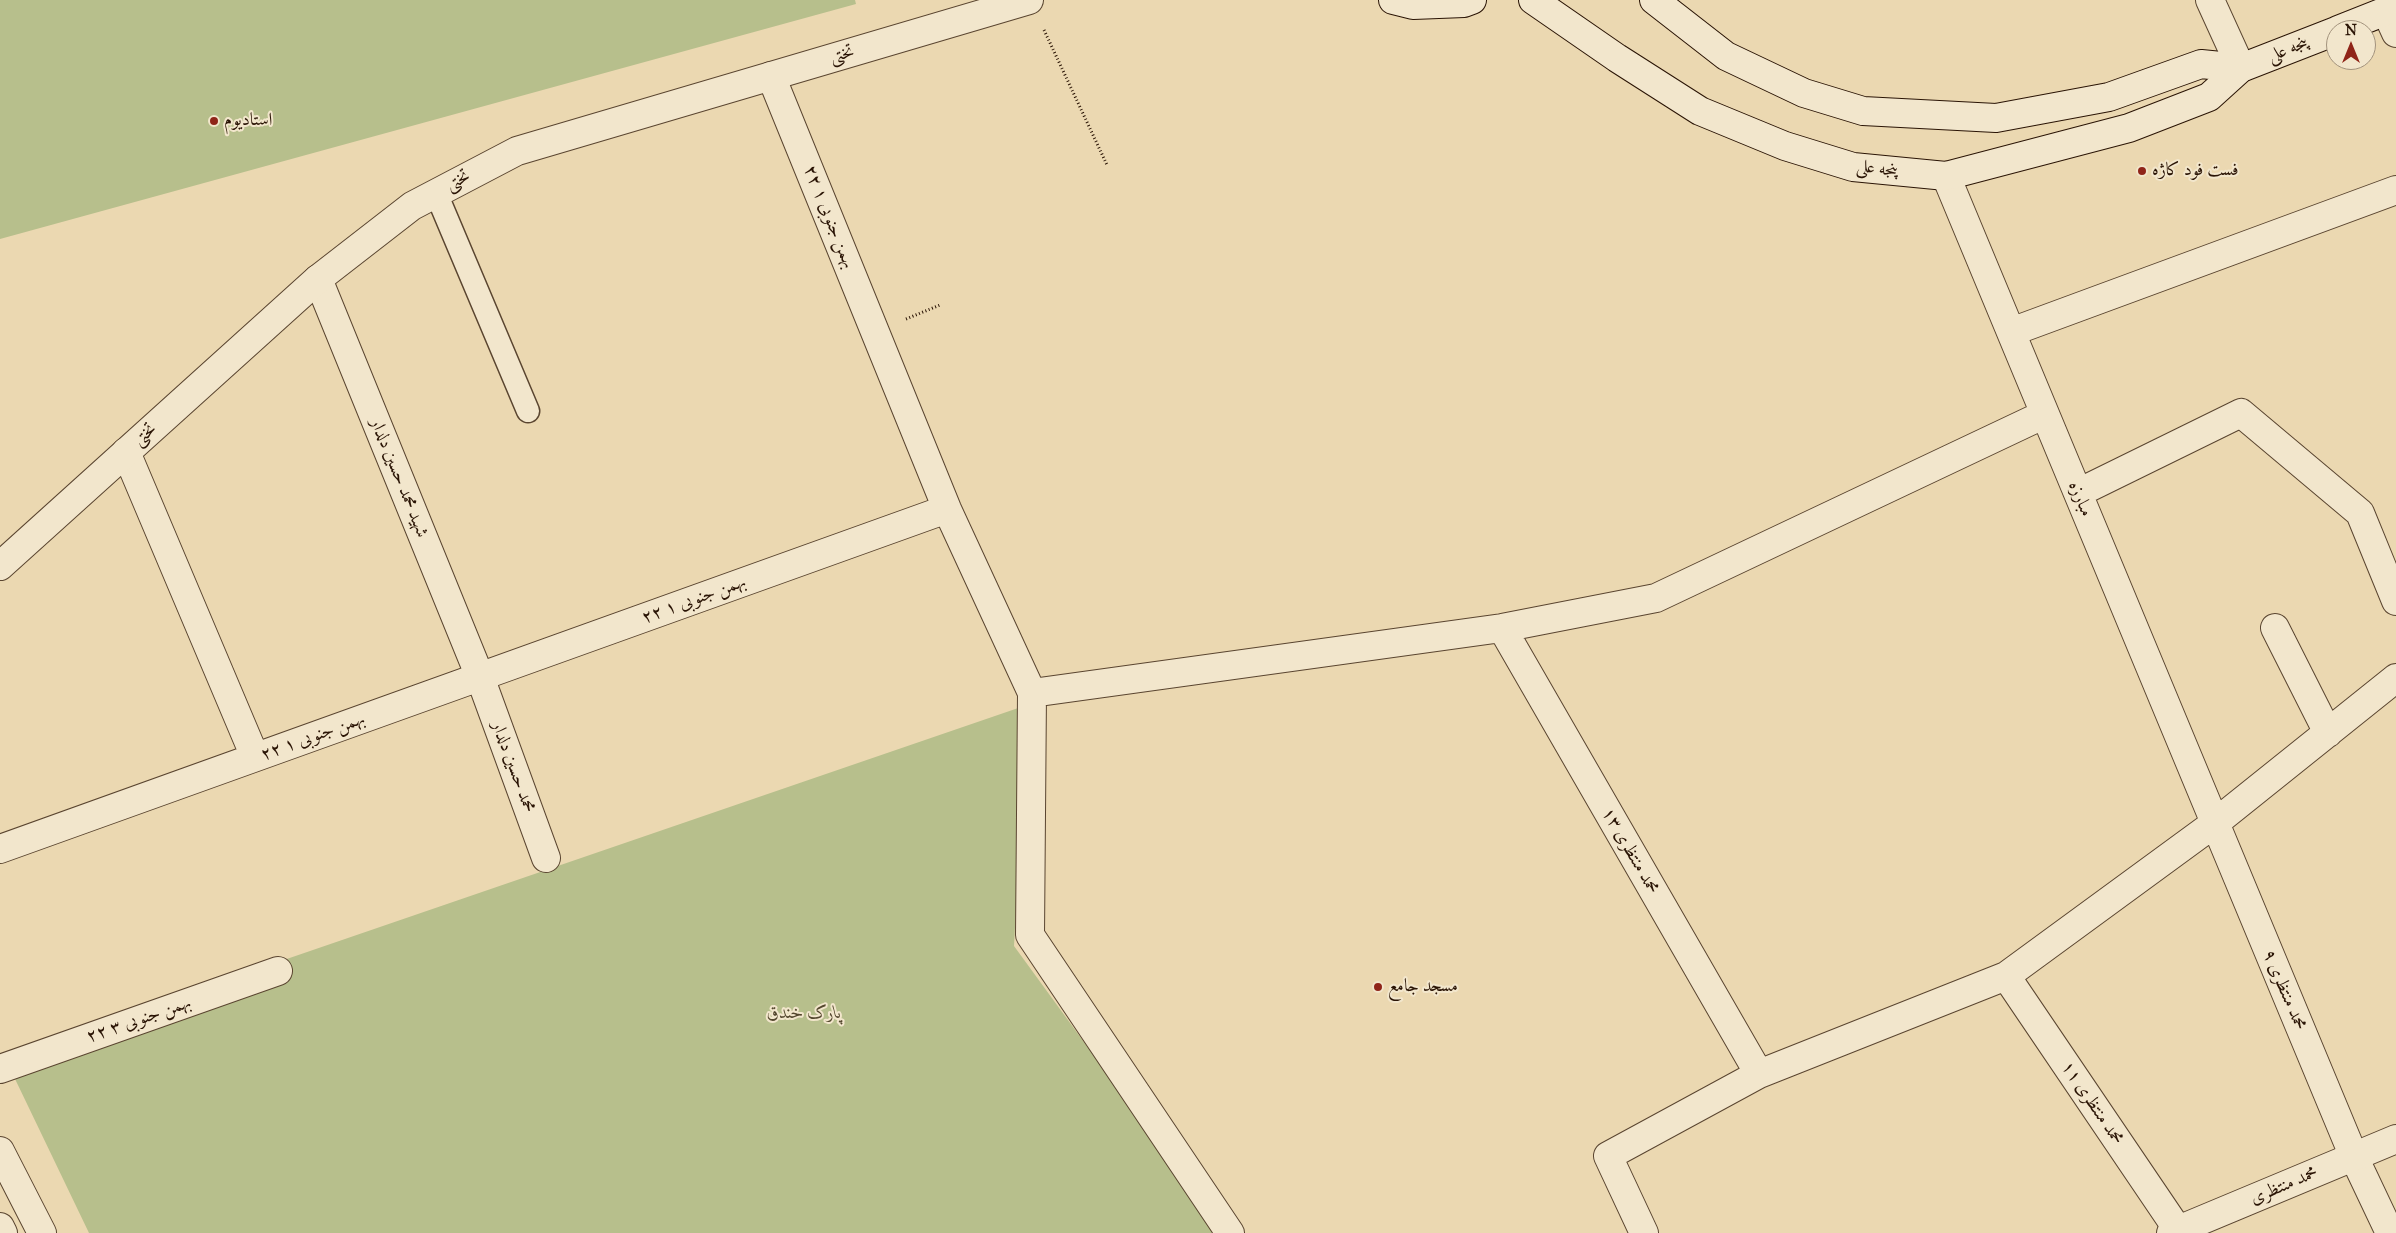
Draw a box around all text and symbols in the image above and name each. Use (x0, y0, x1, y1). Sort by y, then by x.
north arrow (2326, 20, 2376, 70)
text: N (2345, 22, 2357, 39)
street label: پنجه علی (2265, 32, 2311, 68)
street label: تختی (827, 41, 857, 69)
place label: استادیوم (224, 110, 273, 132)
marker: استادیوم (208, 115, 220, 127)
street label: پنجه علی (1855, 156, 1899, 182)
place label: فست فود کاژه (2152, 160, 2239, 182)
street label: ۲۲ بهمن جنوبی ۱ (799, 162, 859, 272)
marker: فست فود کاژه (2136, 165, 2148, 177)
street label: تختی (442, 166, 474, 196)
street label: شهید محمد حسین دلدار (365, 415, 433, 541)
street label: تختی (129, 419, 161, 451)
street label: مبارزه (2063, 478, 2097, 520)
street label: ۲۲ بهمن جنوبی ۱ (639, 571, 749, 629)
street label: ۲۲ بهمن جنوبی ۱ (258, 708, 368, 766)
street label: محمد حسین دلدار (487, 718, 539, 816)
street label: محمد منتظری ۱۳ (1597, 804, 1663, 898)
street label: محمد منتظری ۹ (2257, 946, 2311, 1034)
place label: مسجد جامع (1388, 976, 1458, 998)
marker: مسجد جامع (1372, 981, 1384, 993)
street label: ۲۲ بهمن جنوبی ۳ (84, 992, 194, 1048)
park label: پارک خندق (767, 1003, 841, 1025)
street label: محمد منتظری ۱۱ (2056, 1057, 2128, 1149)
street label: محمد منتظری (2247, 1162, 2321, 1210)

